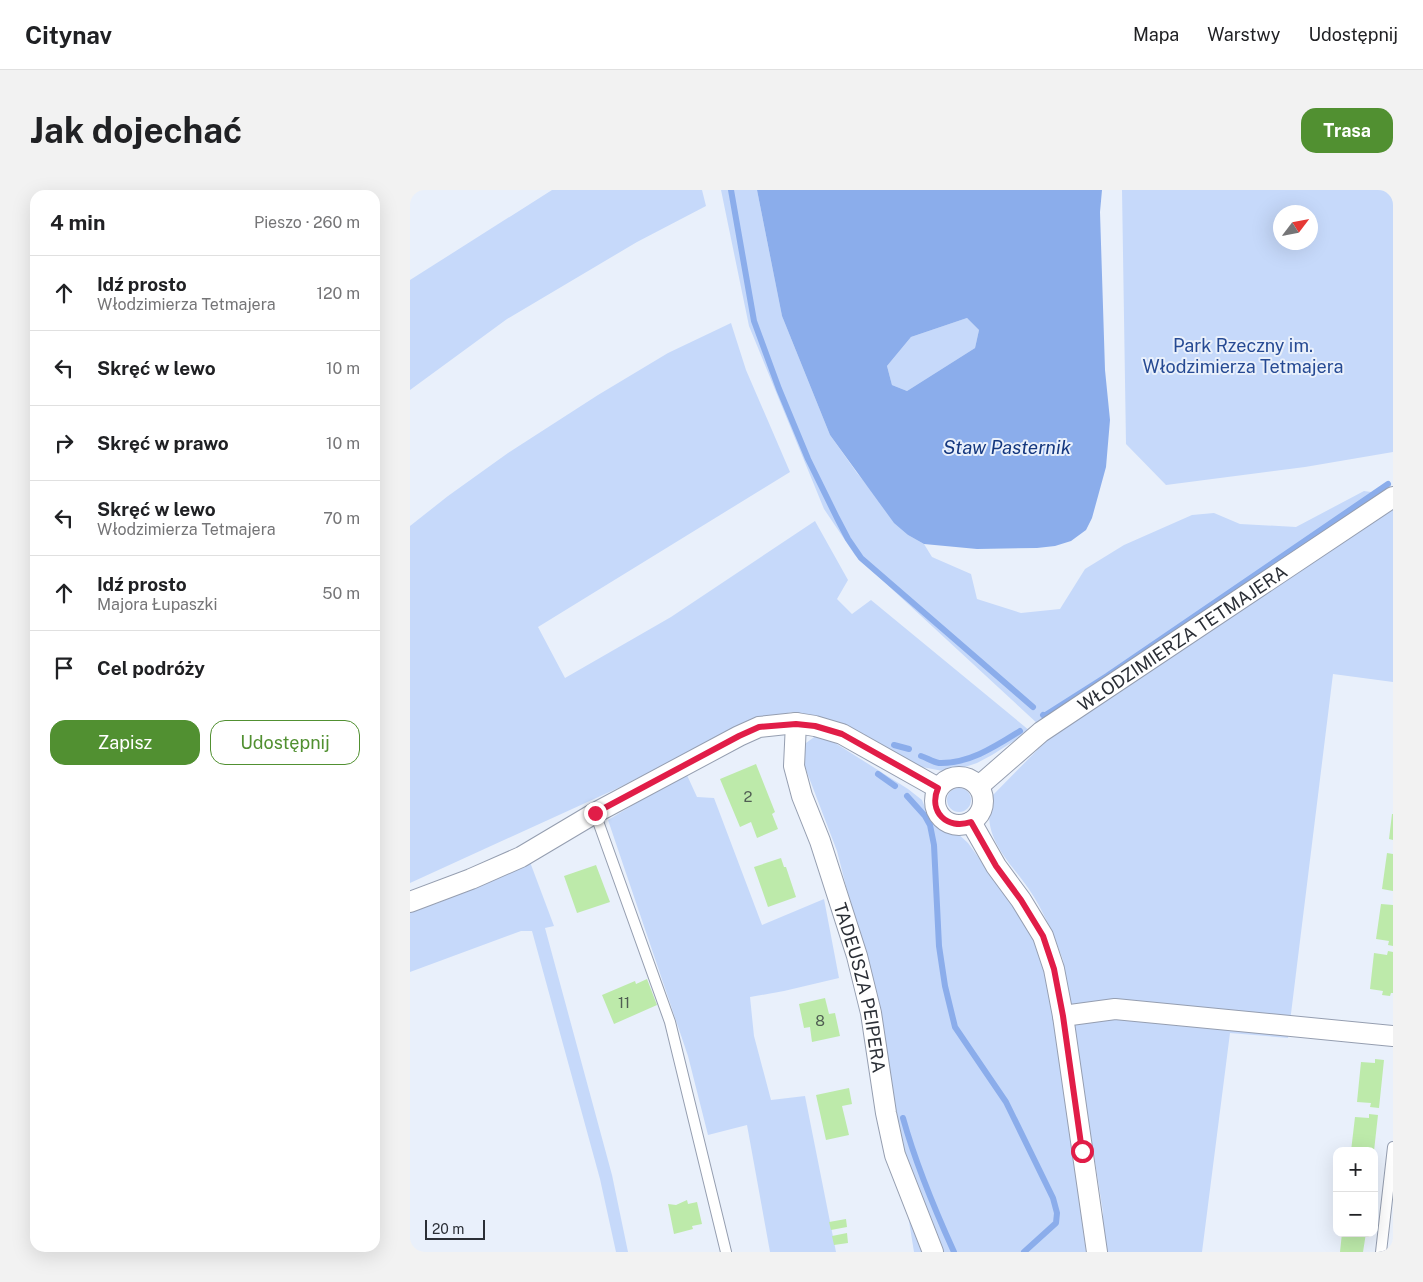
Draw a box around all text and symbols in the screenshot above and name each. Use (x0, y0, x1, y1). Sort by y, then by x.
text: Citynav (25, 21, 112, 49)
text: Mapa (1133, 24, 1179, 45)
text: Warstwy (1207, 24, 1280, 45)
text: Udostępnij (1308, 24, 1398, 45)
button: Trasa (1301, 108, 1393, 153)
text: Jak dojechać (30, 110, 242, 151)
north arrow (1273, 205, 1318, 250)
text: 4 min (50, 210, 105, 235)
text: Pieszo · 260 m (254, 213, 360, 232)
text: Idź prosto (97, 273, 187, 295)
icon: ahead (50, 279, 78, 307)
text: 120 m (316, 284, 360, 303)
text: Włodzimierza Tetmajera (97, 295, 276, 314)
park label: Park Rzeczny im. Włodzimierza Tetmajera (1143, 335, 1343, 377)
icon: left (50, 354, 78, 382)
text: Skręć w lewo (97, 357, 216, 379)
text: 10 m (326, 359, 360, 378)
icon: right (50, 429, 78, 457)
text: Skręć w prawo (97, 432, 229, 454)
text: 10 m (326, 434, 360, 453)
water label: Staw Pasternik (943, 436, 1072, 458)
text: Skręć w lewo (97, 498, 216, 520)
icon: left (50, 504, 78, 532)
text: 70 m (323, 509, 360, 528)
text: Włodzimierza Tetmajera (97, 520, 276, 539)
street label: WŁODZIMIERZA TETMAJERA (1074, 560, 1291, 715)
text: Idź prosto (97, 573, 187, 595)
icon: ahead (50, 579, 78, 607)
text: 50 m (322, 584, 360, 603)
text: Majora Łupaszki (97, 595, 218, 614)
icon: arrive (50, 654, 78, 682)
text: Cel podróży (97, 657, 205, 679)
button: Zapisz (50, 720, 200, 765)
button: Udostępnij (210, 720, 360, 765)
house number: 2 (744, 788, 753, 805)
route end (584, 802, 607, 825)
street label: TADEUSZA PEIPERA (830, 900, 890, 1074)
house number: 11 (618, 994, 630, 1011)
house number: 8 (815, 1012, 825, 1029)
route start (1071, 1140, 1094, 1163)
map controls (1333, 1147, 1378, 1237)
button: + (1333, 1147, 1378, 1192)
button: − (1333, 1192, 1378, 1237)
scale bar (425, 1217, 485, 1240)
text: 20 m (432, 1221, 464, 1237)

